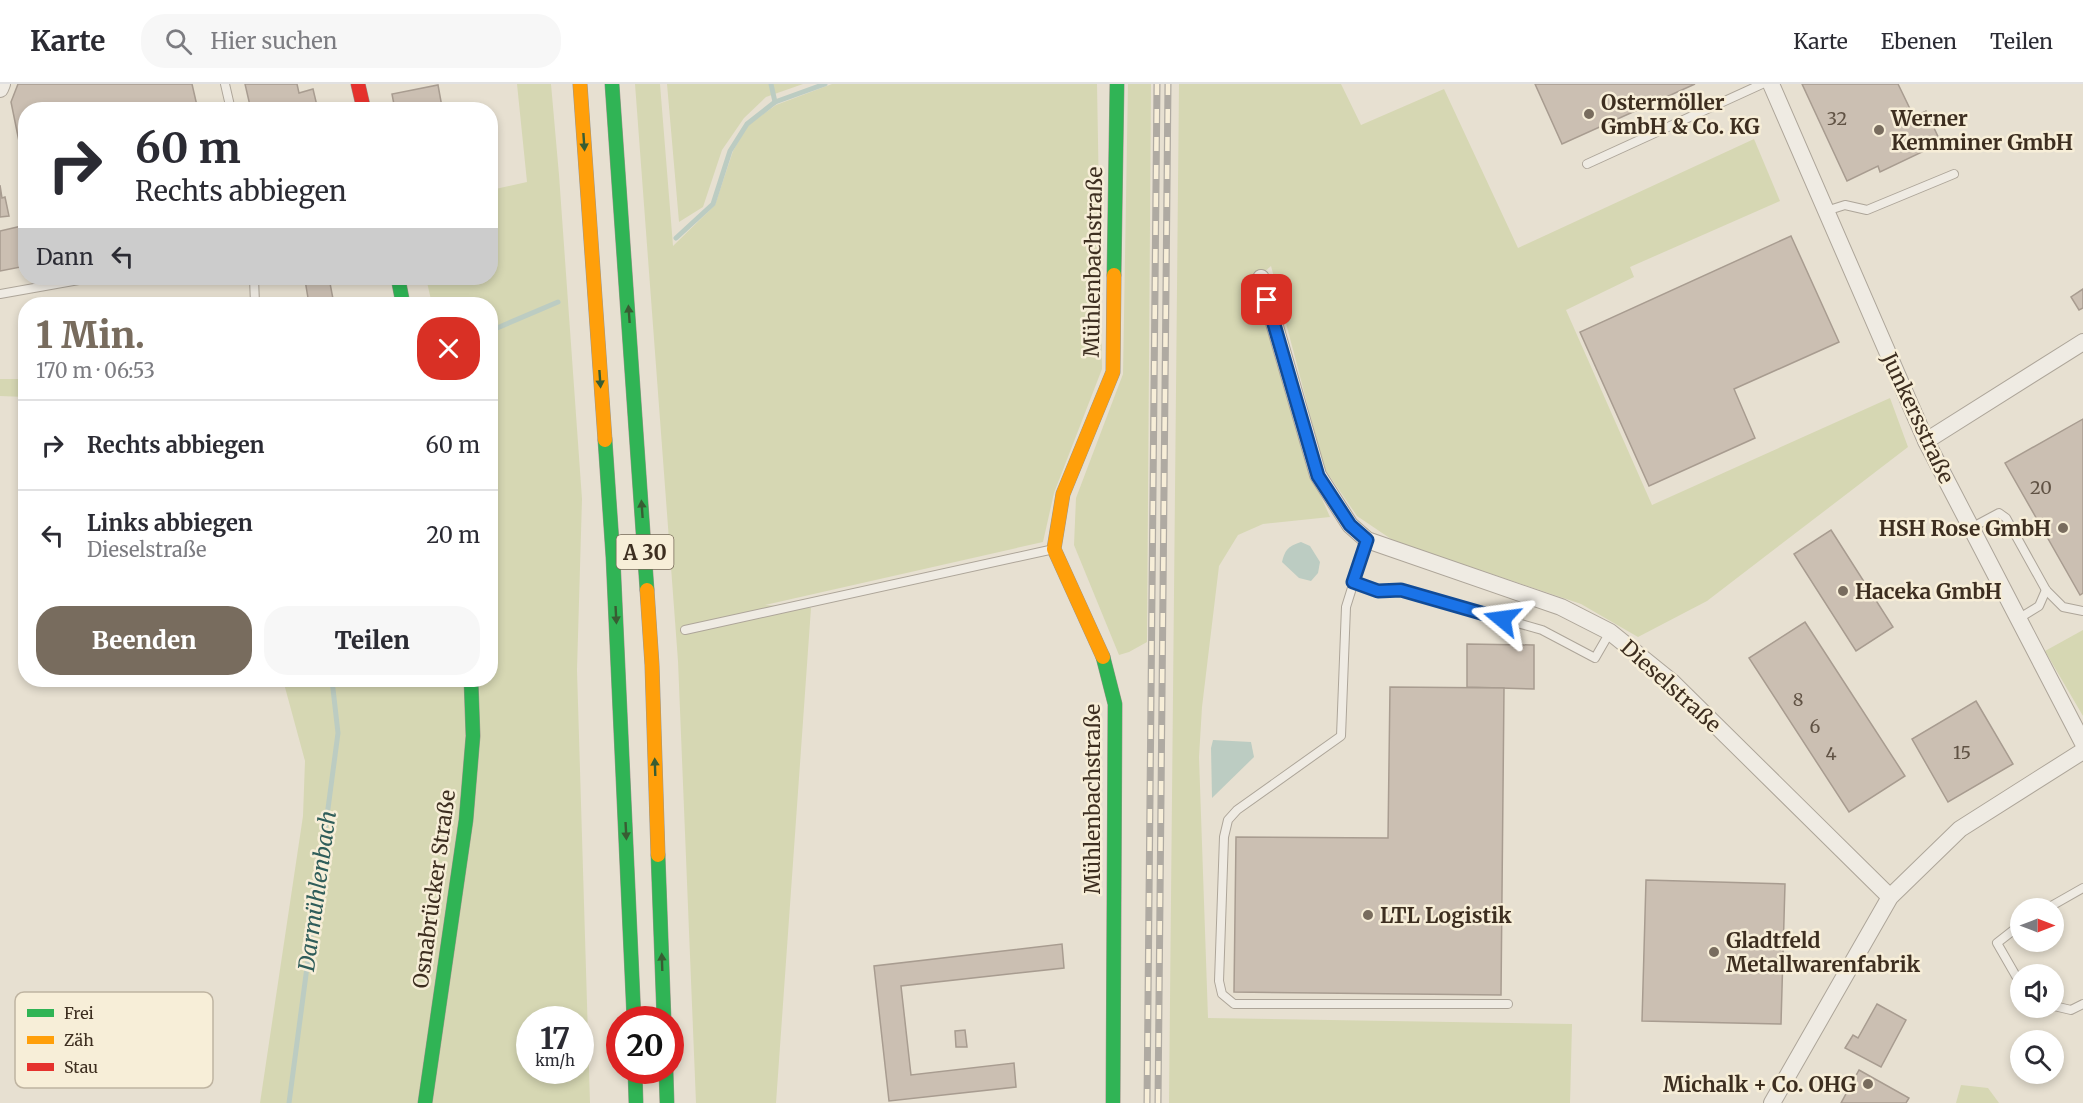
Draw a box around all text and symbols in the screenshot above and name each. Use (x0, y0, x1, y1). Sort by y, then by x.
search box (141, 14, 561, 68)
text: Karte (30, 23, 105, 59)
icon: search (162, 25, 195, 58)
text: Hier suchen (210, 27, 337, 55)
text: Karte (1793, 28, 1848, 55)
text: Ebenen (1881, 28, 1957, 55)
text: Teilen (1990, 28, 2053, 55)
place label: Ostermöller GmbH & Co. KG (1601, 89, 1760, 140)
place label: Werner Kemminer GmbH (1890, 105, 2073, 156)
marker: Ostermöller GmbH & Co. KG (1582, 107, 1596, 121)
house number: 32 (1827, 107, 1847, 130)
text: 60 m (135, 122, 241, 174)
marker: Werner Kemminer GmbH (1872, 123, 1886, 137)
icon: right (36, 126, 114, 204)
one-way arrow (579, 133, 588, 152)
street label: Mühlenbachstraße (1078, 166, 1108, 358)
text: Rechts abbiegen (135, 174, 347, 208)
icon: left (106, 240, 139, 273)
text: Dann (36, 243, 94, 271)
pin (1241, 274, 1292, 325)
icon: arrive (1250, 283, 1283, 316)
one-way arrow (624, 305, 634, 324)
text: 1 Min. (36, 313, 145, 358)
button: close (417, 317, 480, 380)
street label: Junkersstraße (1875, 347, 1960, 488)
text: 170 m · 06:53 (36, 358, 155, 383)
one-way arrow (595, 369, 605, 388)
icon: right (36, 429, 69, 462)
text: Rechts abbiegen (87, 431, 264, 459)
text: 60 m (426, 431, 480, 459)
house number: 20 (2030, 476, 2052, 499)
one-way arrow (637, 500, 647, 519)
text: Links abbiegen (87, 509, 253, 537)
place label: HSH Rose GmbH (1879, 515, 2051, 542)
icon: left (36, 519, 69, 552)
text: 20 m (426, 521, 480, 549)
marker: HSH Rose GmbH (2056, 521, 2070, 535)
road number: A 30 (616, 535, 674, 569)
text: Dieselstraße (87, 537, 207, 562)
place label: Haceka GmbH (1855, 578, 2002, 605)
marker: Haceka GmbH (1836, 584, 1850, 598)
position arrow (1470, 587, 1534, 651)
button: Beenden (36, 606, 252, 675)
button: Teilen (264, 606, 480, 675)
one-way arrow (611, 606, 620, 625)
street label: Dieselstraße (1615, 634, 1727, 738)
house number: 8 (1793, 688, 1803, 711)
street label: Mühlenbachstraße (1079, 704, 1106, 894)
house number: 6 (1810, 715, 1821, 738)
house number: 15 (1953, 741, 1971, 764)
house number: 4 (1825, 742, 1837, 765)
one-way arrow (651, 757, 660, 776)
street label: Osnabrücker Straße (407, 788, 461, 990)
water label: Darmühlenbach (292, 809, 342, 974)
one-way arrow (622, 822, 631, 841)
north arrow (2010, 898, 2064, 952)
map controls (2010, 898, 2064, 1084)
place label: LTL Logistik (1380, 902, 1512, 929)
marker: LTL Logistik (1361, 908, 1375, 922)
place label: Gladtfeld Metallwarenfabrik (1726, 927, 1921, 978)
marker: Gladtfeld Metallwarenfabrik (1707, 945, 1721, 959)
one-way arrow (658, 952, 667, 971)
button: sound (2010, 964, 2064, 1018)
legend (15, 992, 213, 1088)
text: Frei (64, 1003, 94, 1023)
speed limit sign: 20 (606, 1006, 684, 1084)
text: 17 (540, 1019, 570, 1057)
text: Zäh (64, 1030, 94, 1050)
button: search (2010, 1030, 2064, 1084)
text: km/h (535, 1051, 575, 1070)
text: Stau (64, 1057, 98, 1077)
place label: Michalk + Co. OHG (1663, 1071, 1857, 1098)
marker: Michalk + Co. OHG (1861, 1077, 1875, 1091)

